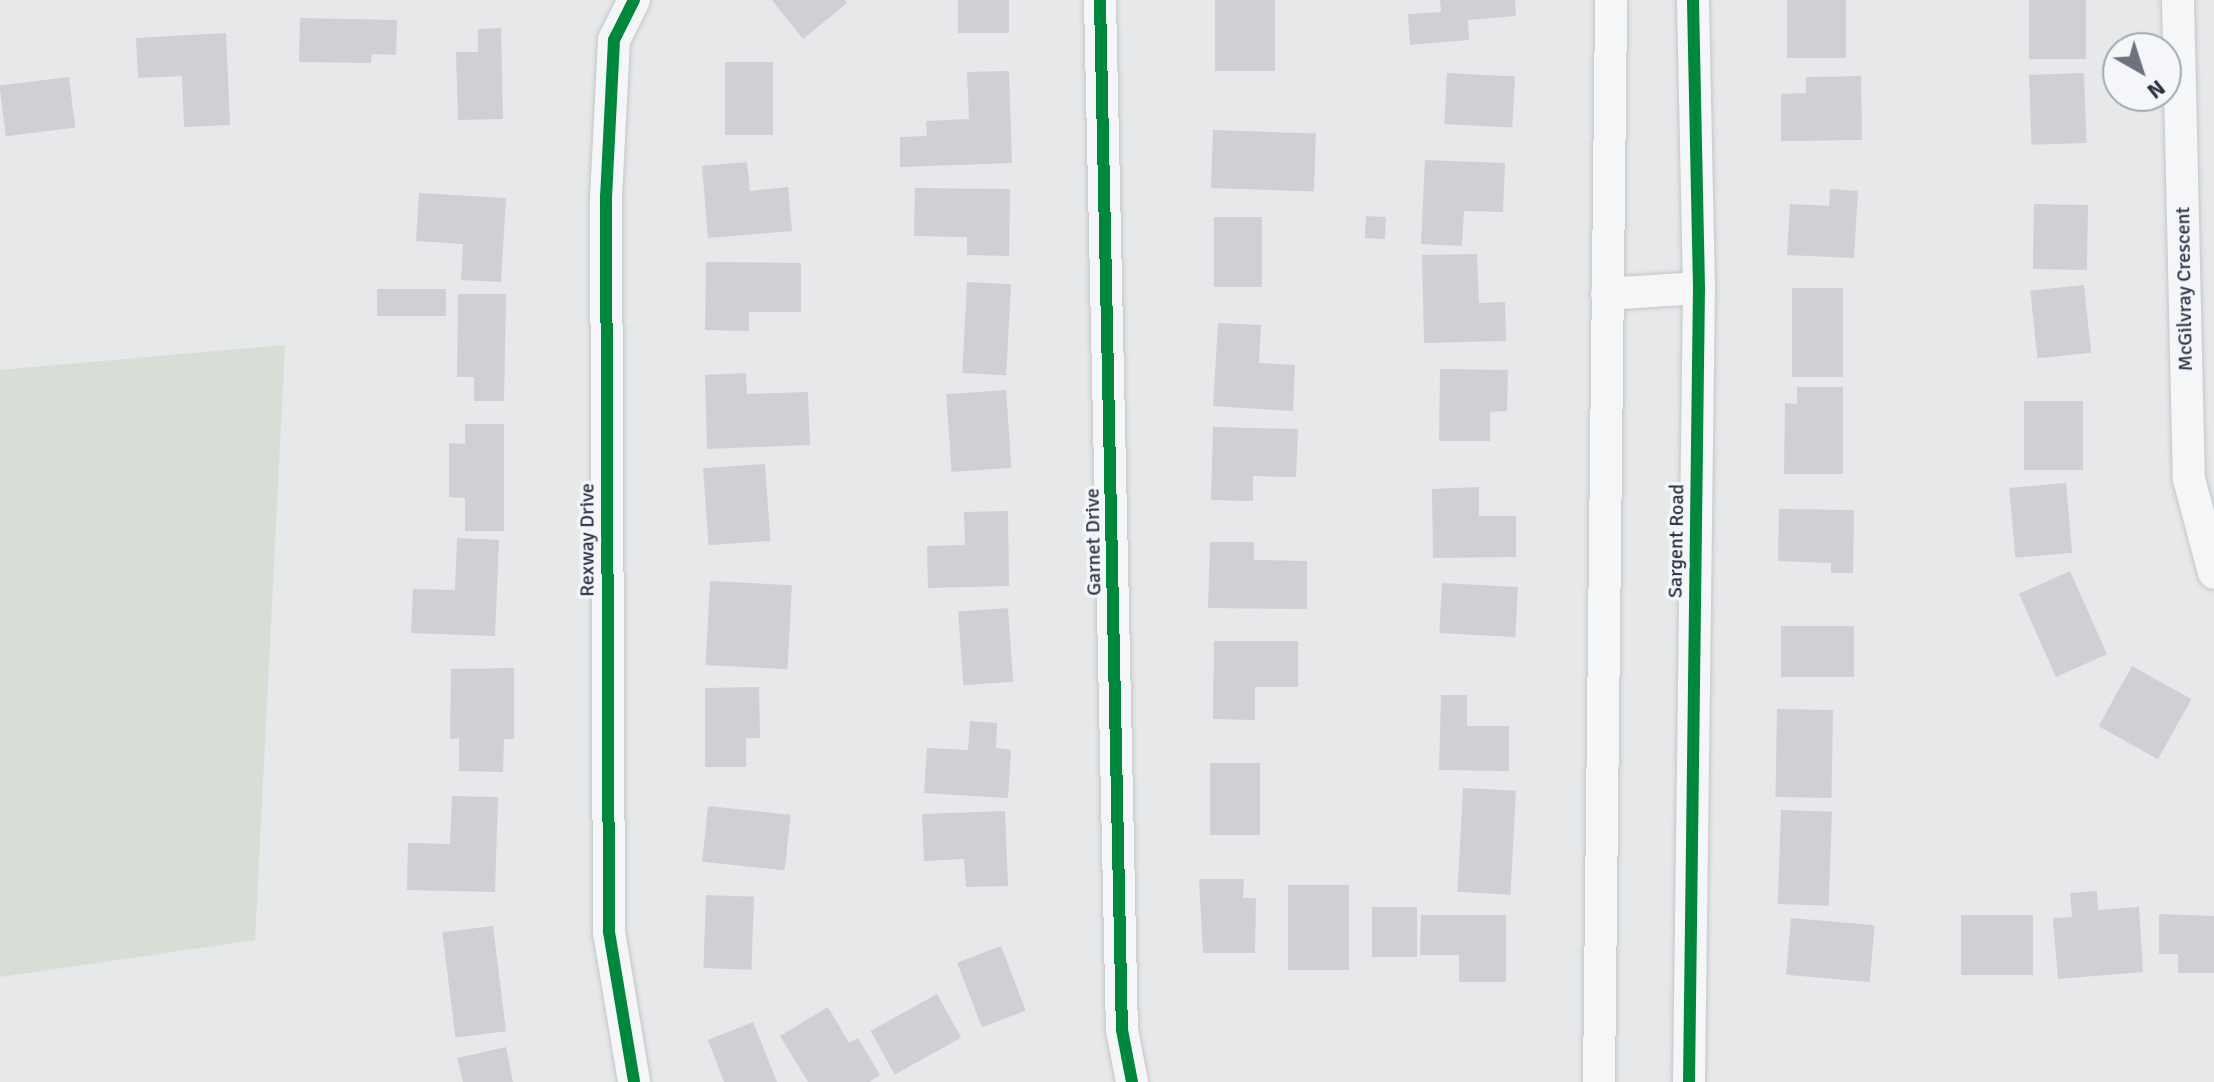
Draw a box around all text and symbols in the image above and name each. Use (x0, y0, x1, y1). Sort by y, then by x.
north arrow (2102, 32, 2182, 112)
text: N (2142, 74, 2171, 105)
street label: McGilvray Crescent (2171, 207, 2197, 371)
street label: Rexway Drive (575, 483, 599, 597)
street label: Sargent Road (1663, 484, 1689, 598)
street label: Garnet Drive (1080, 488, 1106, 596)

